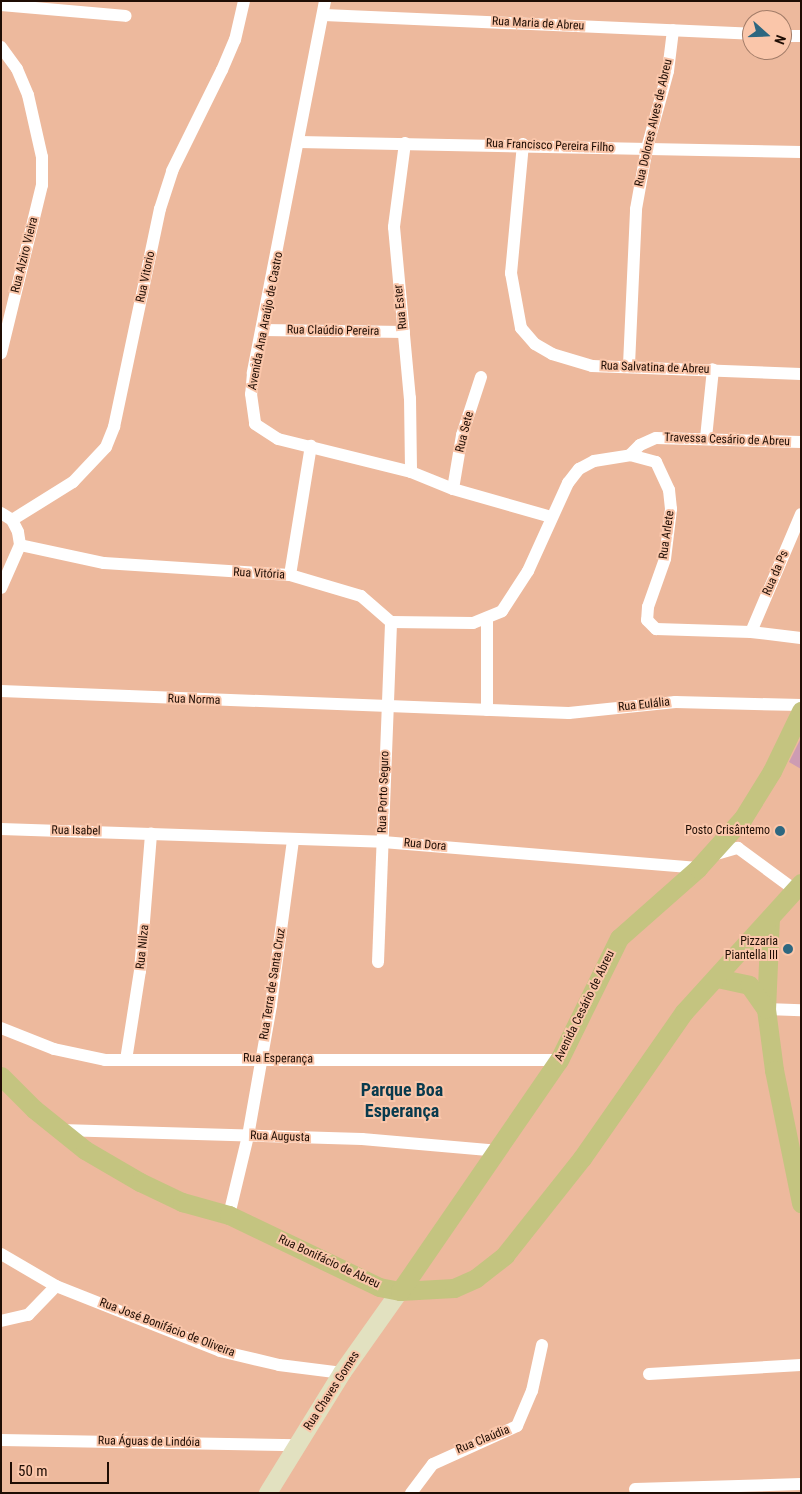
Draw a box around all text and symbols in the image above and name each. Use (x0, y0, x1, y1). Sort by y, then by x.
north arrow (742, 10, 792, 60)
street label: Rua Maria de Abreu (491, 14, 585, 34)
text: N (771, 33, 789, 47)
street label: Rua Dolores Alves de Abreu (632, 58, 676, 188)
street label: Rua Francisco Pereira Filho (486, 137, 614, 155)
street label: Rua Alziro Vieira (9, 216, 41, 294)
street label: Rua Vitorio (134, 250, 158, 304)
street label: Avenida Ana Araújo de Castro (246, 251, 286, 391)
street label: Rua Ester (391, 284, 411, 330)
street label: Rua Claúdio Pereira (287, 323, 379, 339)
street label: Rua Salvatina de Abreu (600, 359, 710, 377)
street label: Rua Sete (453, 410, 477, 454)
street label: Travessa Cesário de Abreu (664, 431, 790, 449)
street label: Rua Arlete (656, 510, 678, 560)
street label: Rua da Ps (760, 548, 792, 598)
street label: Rua Vitória (233, 565, 285, 583)
street label: Rua Norma (167, 692, 221, 708)
street label: Rua Eulália (617, 695, 671, 715)
street label: Rua Porto Seguro (375, 750, 393, 834)
street label: Rua Isabel (51, 823, 101, 839)
place label: Posto Crisântemo (685, 824, 770, 838)
marker: Posto Crisântemo (774, 825, 786, 837)
street label: Rua Dora (403, 836, 447, 854)
street label: Rua Nilza (134, 924, 152, 970)
street label: Rua Terra de Santa Cruz (257, 927, 289, 1041)
place label: Pizzaria Piantella III (725, 935, 778, 963)
marker: Pizzaria Piantella III (782, 943, 794, 955)
street label: Avenida Cesário de Abreu (552, 948, 618, 1064)
street label: Rua Esperança (243, 1051, 313, 1067)
district label: Parque Boa Esperança (361, 1080, 443, 1122)
street label: Rua Augusta (250, 1129, 310, 1145)
street label: Rua Bonifácio de Abreu (276, 1232, 382, 1292)
street label: Rua José Bonifácio de Oliveira (97, 1296, 237, 1360)
street label: Rua Chaves Gomes (301, 1349, 363, 1433)
street label: Rua Claúdia (454, 1423, 512, 1457)
street label: Rua Águas de Lindóia (98, 1434, 200, 1450)
scale bar (12, 1452, 111, 1484)
text: 50 m (18, 1462, 48, 1480)

